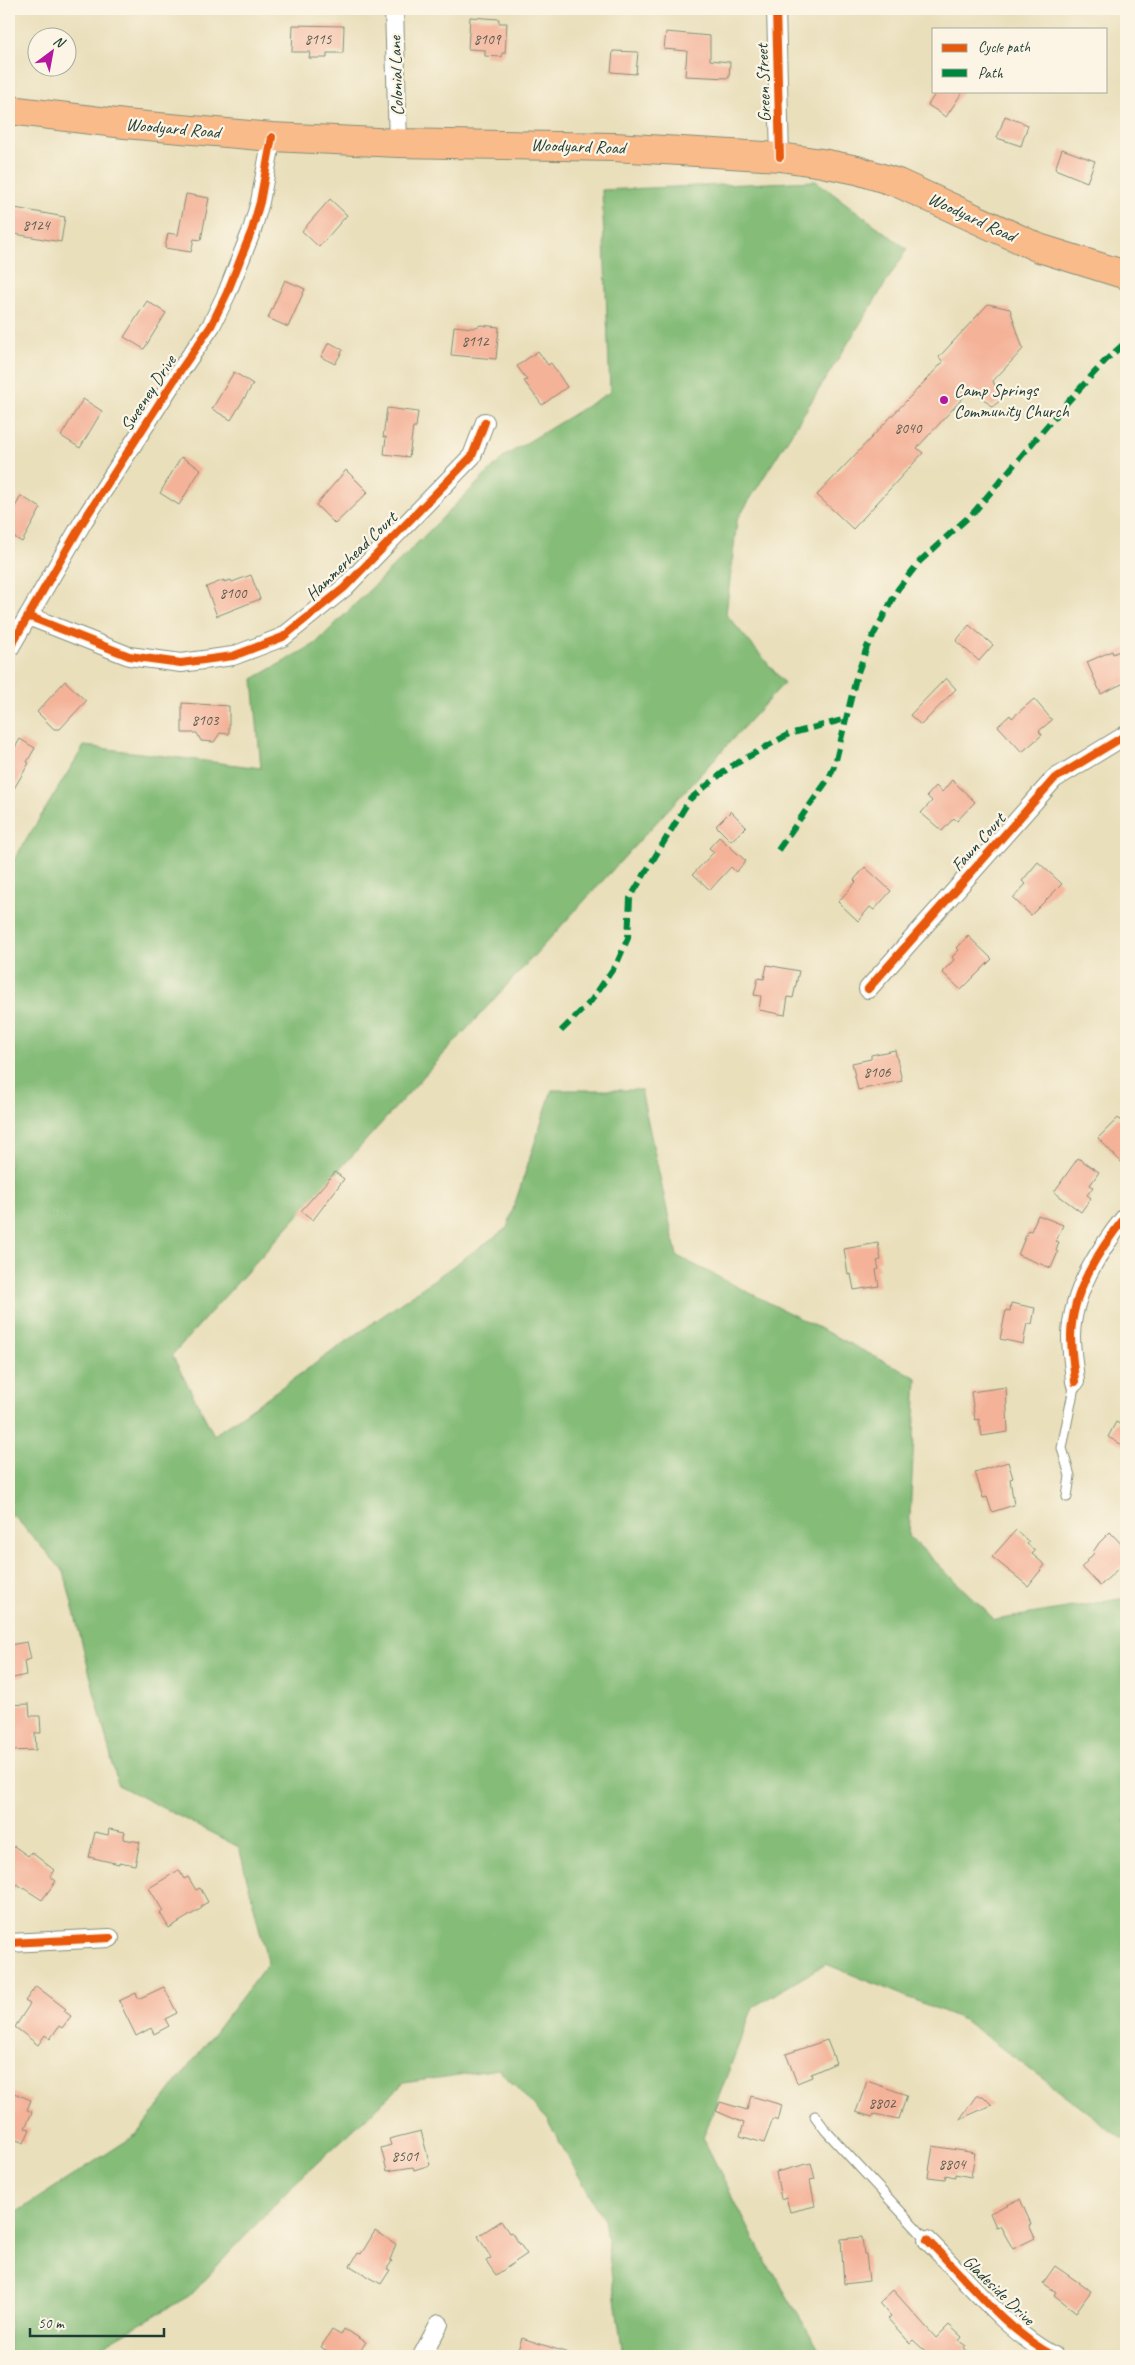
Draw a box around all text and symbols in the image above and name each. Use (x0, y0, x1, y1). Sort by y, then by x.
north arrow (28, 28, 78, 78)
legend (932, 28, 1108, 92)
house number: 8115 (304, 30, 333, 49)
house number: 8109 (473, 30, 502, 49)
text: N (50, 32, 69, 52)
street label: Colonial Lane (384, 35, 408, 116)
text: Cycle path (978, 38, 1030, 57)
street label: Green Street (751, 41, 775, 122)
text: Path (978, 64, 1004, 83)
street label: Woodyard Road (125, 113, 224, 143)
street label: Woodyard Road (530, 133, 628, 159)
street label: Woodyard Road (925, 187, 1022, 248)
house number: 8124 (22, 216, 51, 235)
house number: 8112 (461, 332, 490, 351)
street label: Sweeney Drive (115, 350, 181, 435)
place label: Camp Springs Community Church (954, 379, 1070, 422)
marker: Camp Springs Community Church (938, 394, 950, 406)
house number: 8040 (894, 419, 923, 438)
street label: Hammerhead Court (301, 505, 403, 605)
house number: 8100 (219, 584, 248, 603)
house number: 8103 (191, 711, 220, 730)
street label: Fawn Court (946, 807, 1011, 876)
house number: 8106 (863, 1063, 892, 1082)
house number: 8802 (868, 2094, 897, 2113)
house number: 8501 (391, 2147, 420, 2166)
house number: 8804 (938, 2155, 967, 2174)
street label: Gladeside Drive (958, 2250, 1040, 2331)
scale bar (30, 2305, 164, 2337)
text: 50 m (38, 2314, 65, 2333)

